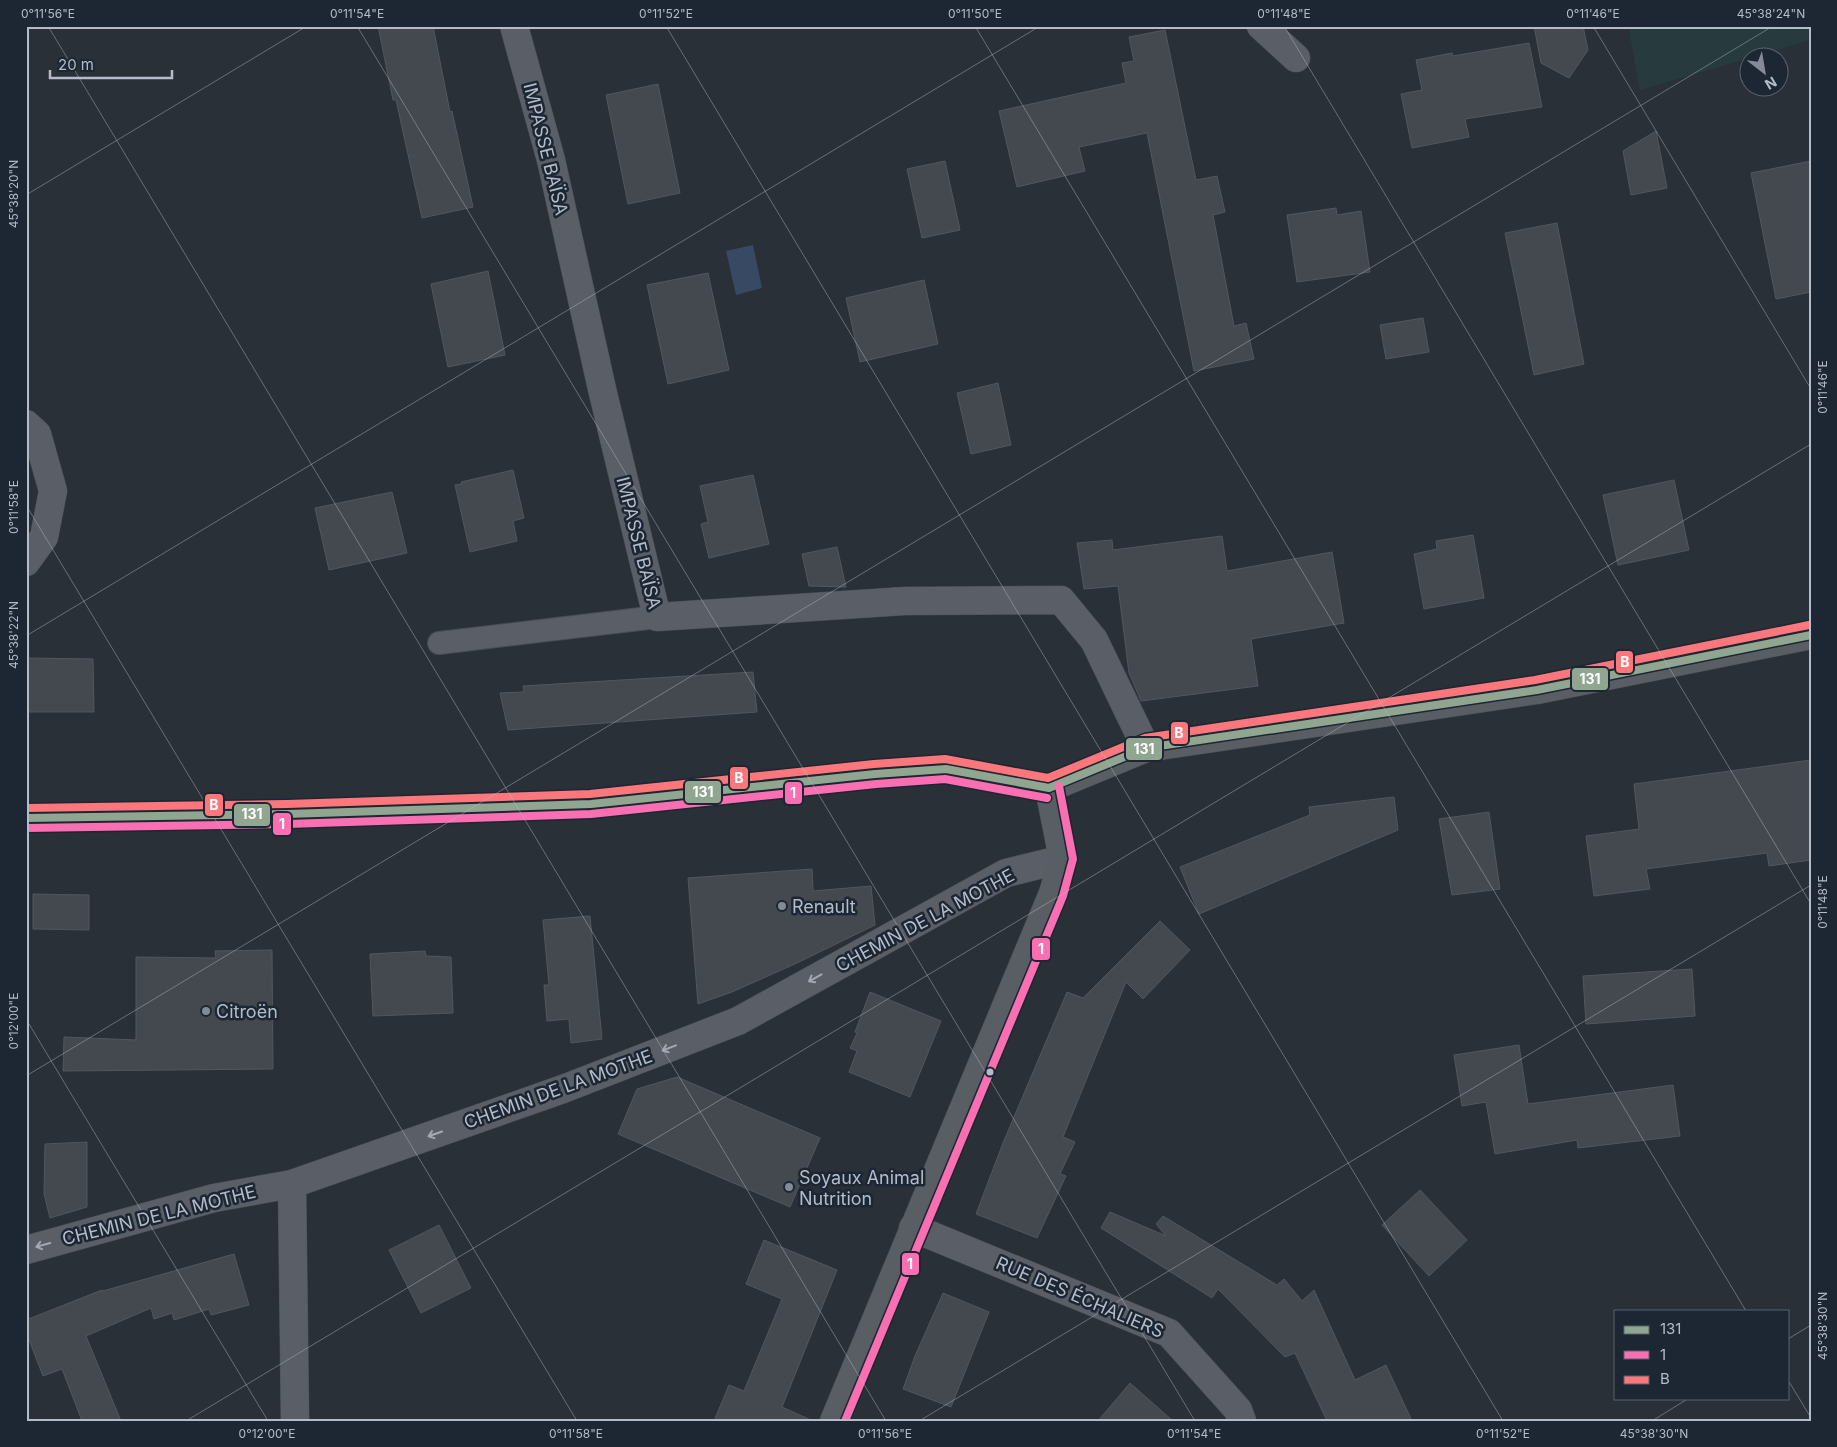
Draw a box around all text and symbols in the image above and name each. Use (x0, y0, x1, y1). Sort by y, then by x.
text: 0°11'56"E (21, 6, 75, 21)
text: 0°11'54"E (330, 6, 384, 21)
text: 0°11'52"E (639, 6, 693, 21)
text: 0°11'50"E (948, 6, 1002, 21)
text: 0°11'48"E (1257, 6, 1311, 21)
text: 0°11'46"E (1566, 6, 1620, 21)
text: 45°38'24"N (1737, 6, 1805, 21)
scale bar (50, 48, 172, 80)
north arrow (1740, 48, 1790, 98)
text: 20 m (58, 55, 94, 74)
text: N (1762, 74, 1780, 94)
street label: IMPASSE BAÏSA (519, 80, 574, 217)
text: 45°38'20"N (6, 160, 21, 228)
text: 0°11'46"E (1815, 360, 1830, 414)
street label: IMPASSE BAÏSA (612, 474, 667, 611)
text: 0°11'58"E (6, 480, 21, 534)
text: 45°38'22"N (6, 601, 21, 669)
line badge: B (1615, 650, 1634, 674)
text: B (1620, 653, 1630, 670)
line badge: 131 (1571, 667, 1609, 691)
text: 131 (1579, 670, 1601, 687)
line badge: B (1170, 721, 1189, 745)
text: B (1174, 724, 1184, 741)
line badge: 131 (1125, 737, 1163, 761)
text: 131 (1133, 740, 1155, 757)
line badge: B (729, 766, 749, 790)
text: B (734, 769, 744, 786)
line badge: 131 (684, 780, 722, 804)
line badge: 1 (784, 781, 803, 805)
text: 131 (692, 783, 714, 800)
text: 1 (790, 784, 796, 801)
line badge: B (204, 793, 224, 817)
text: B (209, 796, 219, 813)
line badge: 131 (233, 803, 271, 827)
text: 131 (241, 805, 263, 822)
line badge: 1 (272, 812, 292, 836)
text: 1 (279, 815, 285, 832)
street label: CHEMIN DE LA MOTHE (832, 864, 1018, 976)
text: 0°11'48"E (1815, 875, 1830, 929)
place label: Renault (792, 896, 856, 917)
marker: Renault (776, 900, 788, 912)
line badge: 1 (1031, 937, 1051, 961)
text: 1 (1038, 940, 1044, 957)
one-way arrow (809, 973, 823, 983)
text: 0°12'00"E (6, 993, 21, 1049)
place label: Citroën (216, 1001, 278, 1022)
marker: Citroën (200, 1005, 212, 1017)
one-way arrow (662, 1044, 677, 1053)
street label: CHEMIN DE LA MOTHE (461, 1045, 655, 1133)
unlabelled marker (985, 1067, 995, 1077)
one-way arrow (427, 1130, 443, 1139)
place label: Soyaux Animal Nutrition (799, 1167, 924, 1209)
street label: CHEMIN DE LA MOTHE (60, 1181, 258, 1249)
marker: Soyaux Animal Nutrition (783, 1181, 795, 1193)
one-way arrow (36, 1241, 52, 1250)
street label: RUE DES ÉCHALIERS (993, 1251, 1167, 1342)
line badge: 1 (901, 1252, 920, 1276)
text: 1 (907, 1255, 913, 1272)
text: 45°38'30"N (1815, 1292, 1830, 1360)
legend (1614, 1310, 1790, 1400)
text: 131 (1660, 1319, 1681, 1338)
text: 1 (1660, 1345, 1666, 1364)
text: B (1660, 1369, 1670, 1388)
text: 0°12'00"E (239, 1426, 295, 1441)
text: 0°11'58"E (549, 1426, 603, 1441)
text: 0°11'56"E (858, 1426, 912, 1441)
text: 0°11'54"E (1167, 1426, 1221, 1441)
text: 0°11'52"E (1476, 1426, 1530, 1441)
text: 45°38'30"N (1620, 1426, 1688, 1441)

